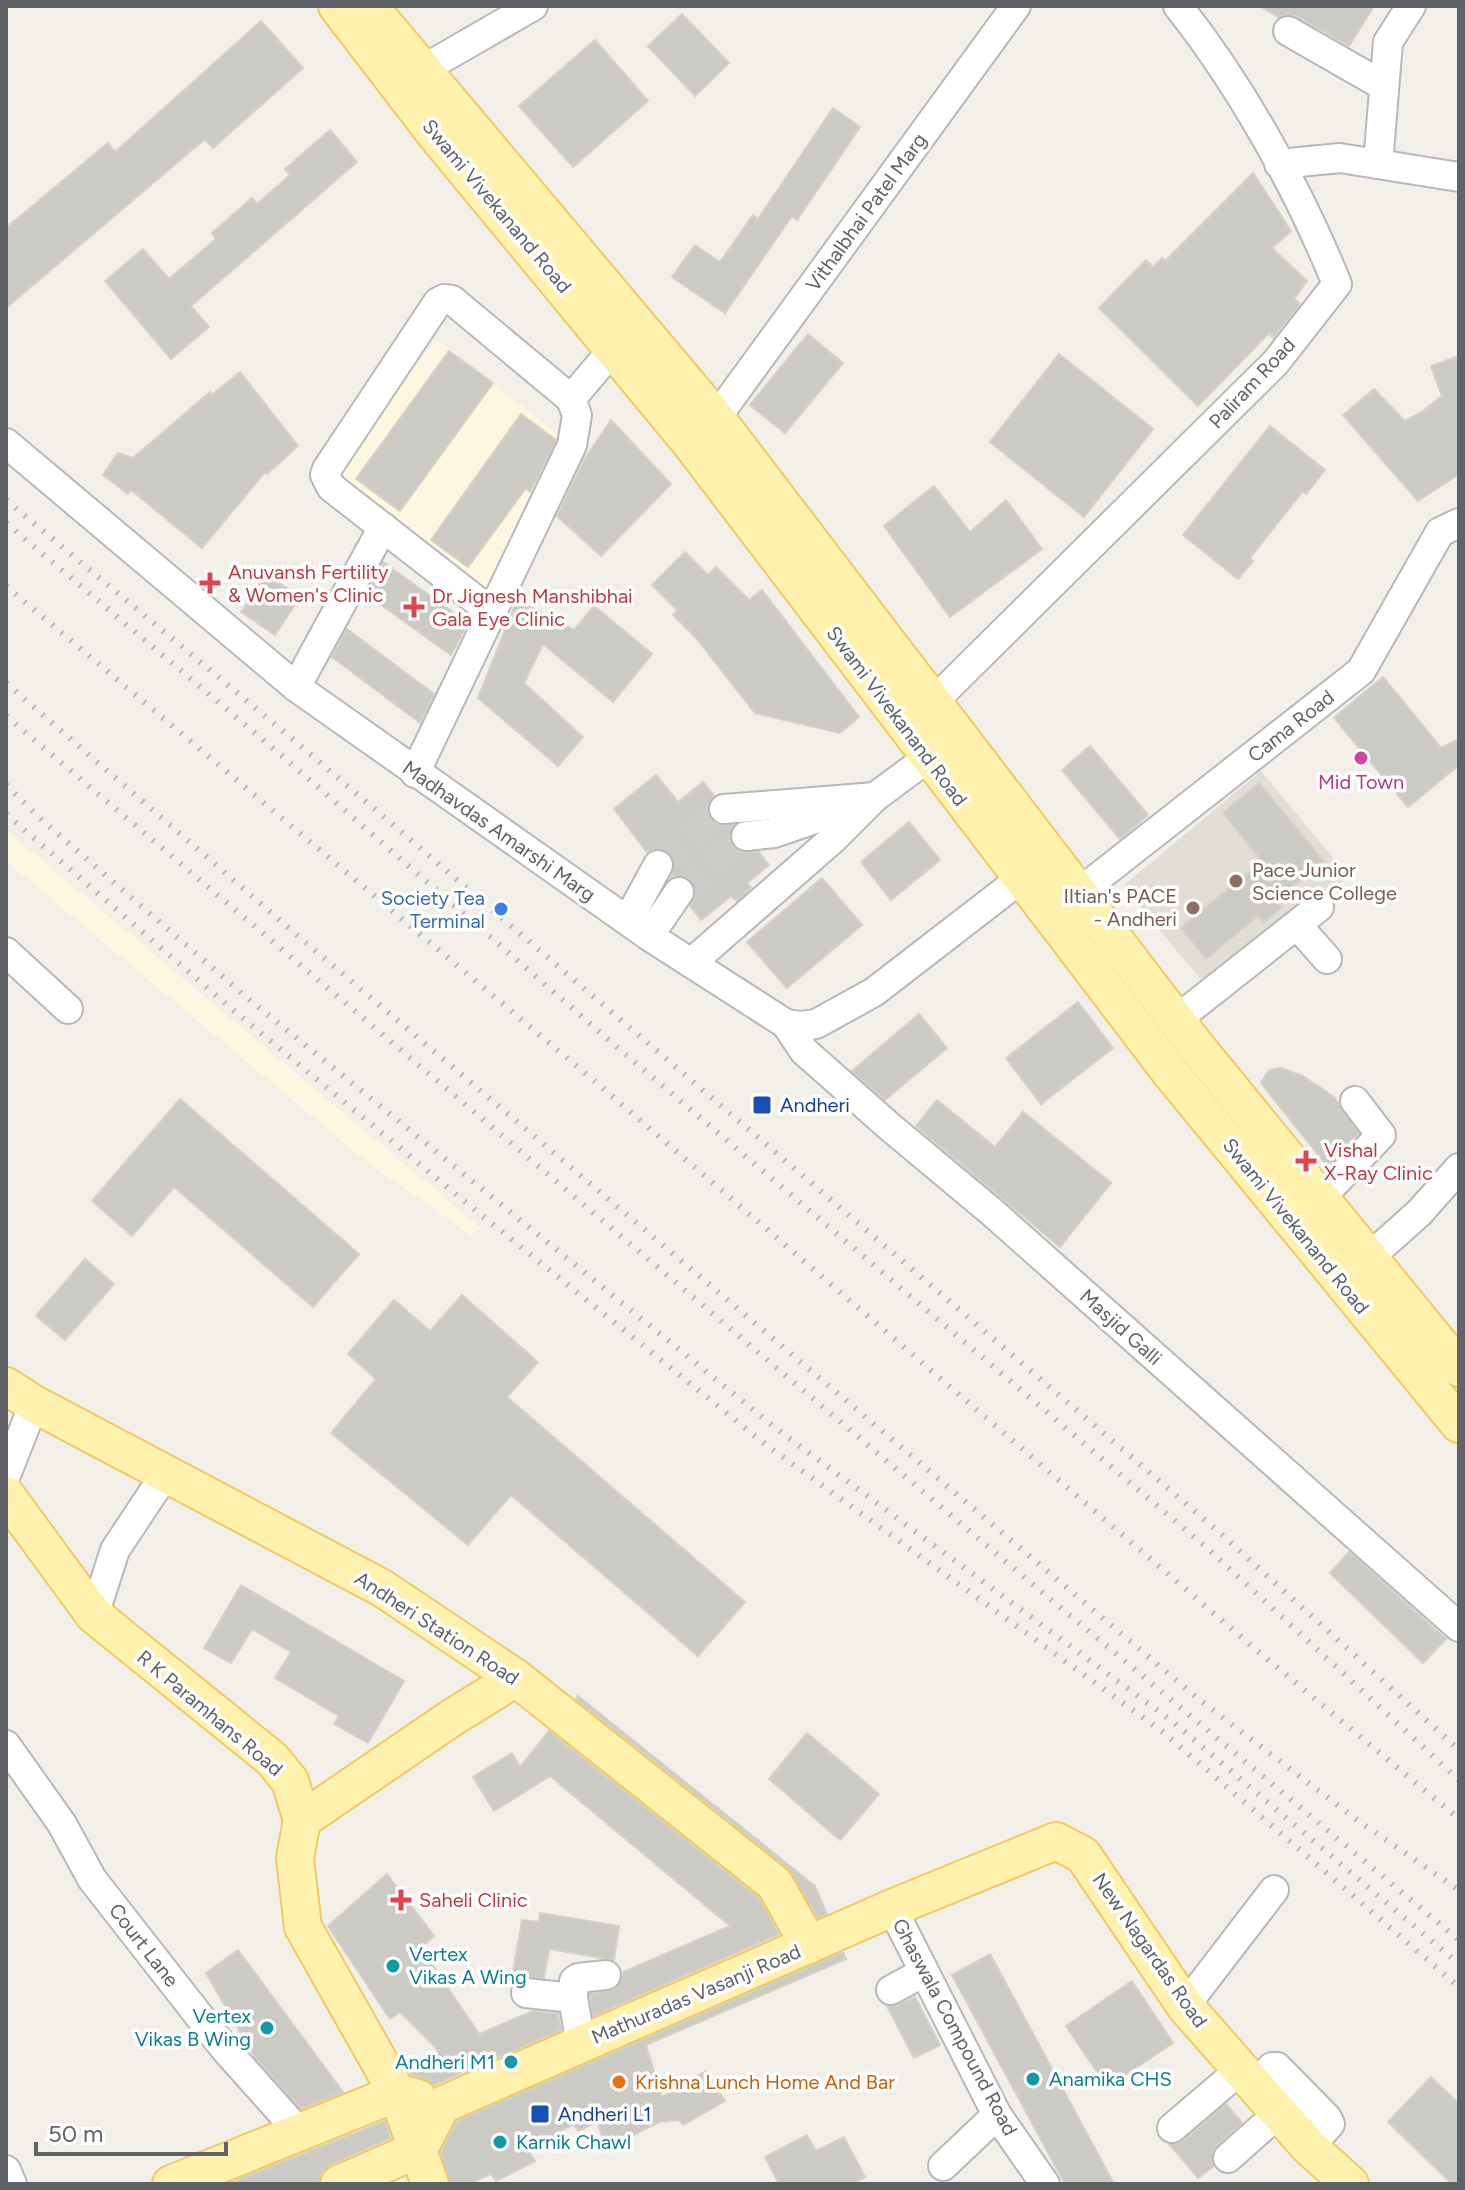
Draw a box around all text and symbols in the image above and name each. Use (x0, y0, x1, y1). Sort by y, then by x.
street label: Swami Vivekanand Road (417, 114, 577, 298)
street label: Vithalbhai Patel Marg (801, 128, 931, 296)
street label: Paliram Road (1204, 333, 1300, 433)
place label: Anuvansh Fertility & Women's Clinic (228, 560, 389, 607)
marker: Anuvansh Fertility & Women's Clinic (199, 572, 221, 594)
place label: Dr Jignesh Manshibhai Gala Eye Clinic (432, 584, 633, 631)
marker: Dr Jignesh Manshibhai Gala Eye Clinic (403, 596, 425, 618)
street label: Swami Vivekanand Road (822, 621, 972, 811)
street label: Cama Road (1243, 685, 1339, 767)
marker: Mid Town (1352, 749, 1370, 767)
street label: Madhavdas Amarshi Marg (398, 755, 600, 907)
place label: Mid Town (1318, 770, 1404, 794)
place label: Pace Junior Science College (1252, 858, 1397, 905)
marker: Pace Junior Science College (1227, 872, 1245, 890)
place label: IItian's PACE - Andheri (1063, 884, 1177, 931)
place label: Society Tea Terminal (381, 886, 485, 933)
marker: IItian's PACE - Andheri (1184, 899, 1202, 917)
marker: Society Tea Terminal (492, 900, 510, 918)
place label: Andheri (780, 1093, 850, 1117)
marker: Andheri (751, 1094, 773, 1116)
street label: Swami Vivekanand Road (1218, 1133, 1374, 1319)
place label: Vishal X-Ray Clinic (1324, 1138, 1433, 1185)
marker: Vishal X-Ray Clinic (1295, 1150, 1317, 1172)
street label: Masjid Galli (1075, 1284, 1167, 1370)
street label: Andheri Station Road (350, 1566, 524, 1690)
street label: R K Paramhans Road (132, 1645, 288, 1781)
street label: New Nagardas Road (1088, 1868, 1212, 2032)
place label: Saheli Clinic (419, 1888, 528, 1912)
marker: Saheli Clinic (390, 1889, 412, 1911)
street label: Court Lane (104, 1899, 184, 1992)
street label: Ghaswala Compound Road (887, 1914, 1023, 2140)
street label: Mathuradas Vasanji Road (588, 1939, 804, 2049)
place label: Vertex Vikas A Wing (409, 1942, 527, 1989)
marker: Vertex Vikas A Wing (384, 1957, 402, 1975)
place label: Vertex Vikas B Wing (135, 2004, 251, 2051)
marker: Vertex Vikas B Wing (258, 2019, 276, 2037)
place label: Andheri M1 (395, 2050, 495, 2074)
marker: Andheri M1 (502, 2053, 520, 2071)
place label: Anamika CHS (1049, 2067, 1172, 2091)
place label: Krishna Lunch Home And Bar (635, 2070, 895, 2094)
marker: Anamika CHS (1024, 2070, 1042, 2088)
marker: Krishna Lunch Home And Bar (610, 2073, 628, 2091)
place label: Andheri L1 (558, 2102, 652, 2126)
marker: Andheri L1 (529, 2103, 551, 2125)
scale bar (36, 2106, 226, 2156)
text: 50 m (48, 2119, 104, 2148)
place label: Karnik Chawl (516, 2130, 631, 2154)
marker: Karnik Chawl (491, 2133, 509, 2151)

